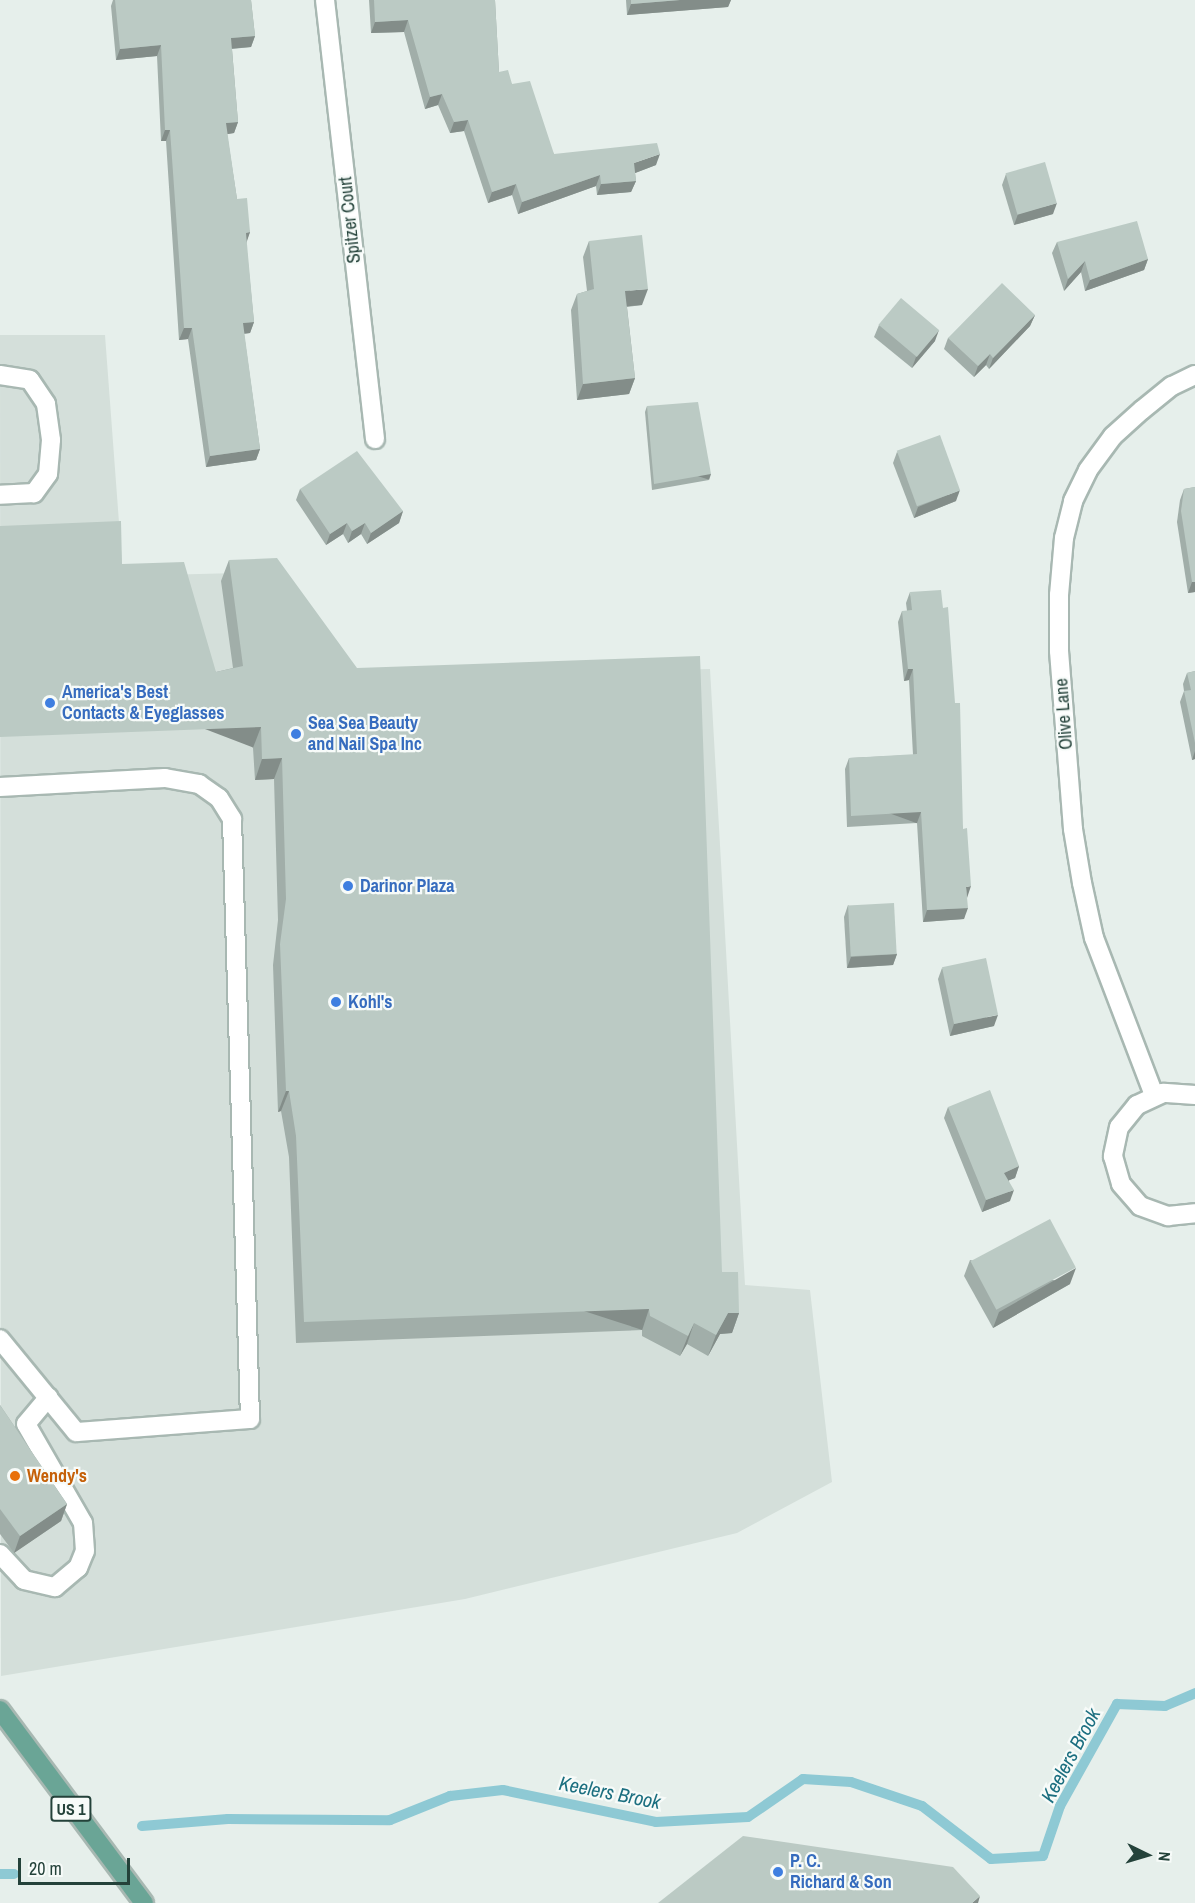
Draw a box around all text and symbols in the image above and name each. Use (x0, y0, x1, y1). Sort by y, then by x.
street label: Spitzer Court (335, 176, 365, 264)
street label: Olive Lane (1051, 678, 1077, 750)
place label: America's Best Contacts & Eyeglasses (62, 682, 224, 724)
marker: America's Best Contacts & Eyeglasses (43, 696, 57, 710)
place label: Sea Sea Beauty and Nail Spa Inc (308, 713, 422, 756)
marker: Sea Sea Beauty and Nail Spa Inc (289, 727, 303, 741)
place label: Darinor Plaza (360, 875, 454, 897)
marker: Darinor Plaza (341, 879, 355, 893)
place label: Kohl's (348, 991, 393, 1013)
marker: Kohl's (329, 995, 343, 1009)
place label: Wendy's (27, 1465, 87, 1487)
marker: Wendy's (8, 1469, 22, 1483)
water label: Keelers Brook (1035, 1704, 1105, 1806)
water label: Keelers Brook (557, 1770, 663, 1814)
road number: US 1 (50, 1796, 92, 1822)
north arrow (1117, 1825, 1177, 1885)
scale bar (21, 1846, 134, 1884)
place label: P. C. Richard & Son (790, 1851, 892, 1894)
text: N (1154, 1851, 1176, 1862)
text: 20 m (29, 1856, 62, 1881)
marker: P. C. Richard & Son (771, 1865, 785, 1879)

